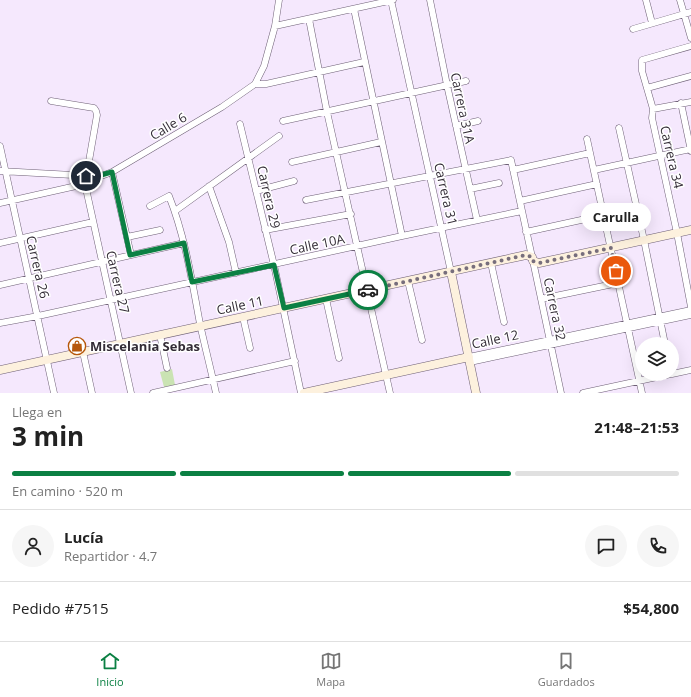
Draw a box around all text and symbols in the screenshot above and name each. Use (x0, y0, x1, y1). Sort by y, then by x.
street label: Carrera 31A (447, 71, 479, 146)
street label: Calle 6 (146, 108, 190, 144)
street label: Carrera 34 (656, 124, 688, 191)
pin (69, 159, 103, 193)
street label: Carrera 31 (430, 161, 462, 227)
street label: Carrera 29 (253, 164, 285, 230)
icon: home (75, 165, 97, 187)
callout: Carulla (581, 203, 651, 231)
text: Carulla (593, 208, 639, 226)
street label: Calle 10A (288, 229, 347, 259)
street label: Carrera 26 (22, 234, 54, 300)
street label: Carrera 27 (102, 249, 134, 315)
pin (599, 254, 633, 288)
icon: bag (605, 260, 627, 282)
courier (348, 270, 388, 310)
street label: Carrera 32 (540, 276, 570, 342)
icon: car (357, 279, 379, 301)
street label: Calle 11 (215, 291, 265, 319)
street label: Calle 12 (470, 325, 520, 353)
shop icon: Miscelania Sebas (67, 336, 87, 356)
place label: Miscelania Sebas (90, 337, 200, 355)
map controls (635, 337, 679, 381)
button: layers (635, 337, 679, 381)
text: Llega en (12, 403, 62, 421)
text: 21:48–21:53 (594, 417, 679, 437)
text: 3 min (12, 418, 84, 454)
text: En camino · 520 m (12, 482, 123, 500)
button: person (12, 525, 54, 567)
button: chat (585, 525, 627, 567)
button: phone (637, 525, 679, 567)
text: Lucía (64, 527, 104, 547)
text: Repartidor · 4.7 (64, 547, 157, 565)
text: Pedido #7515 (12, 598, 109, 618)
text: $54,800 (623, 598, 679, 618)
tab: Inicio (96, 650, 124, 689)
tab: Mapa (316, 650, 345, 689)
tab: Guardados (538, 650, 595, 689)

